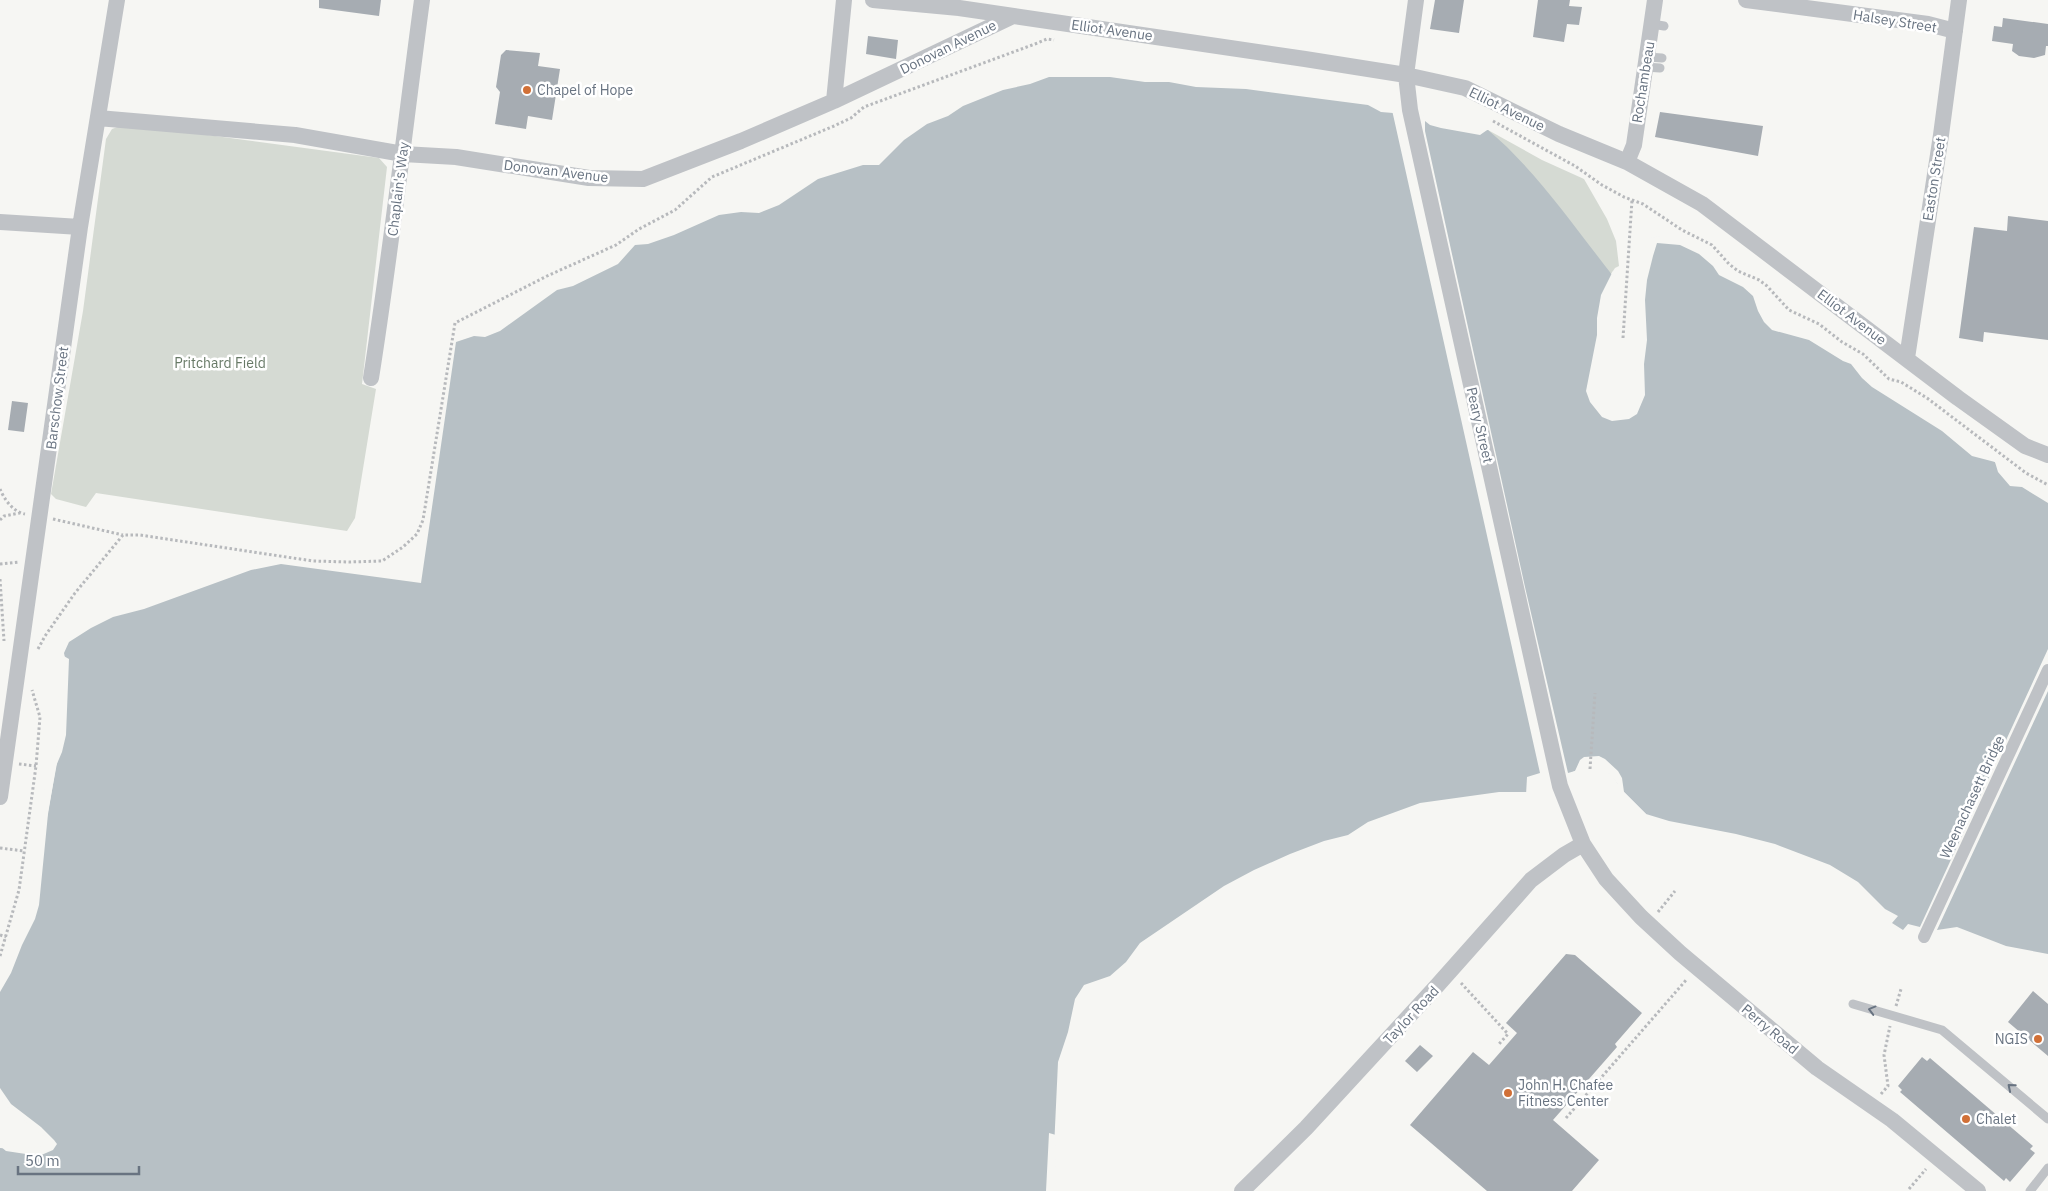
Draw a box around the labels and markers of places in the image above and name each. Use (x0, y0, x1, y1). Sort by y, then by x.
place label: Chapel of Hope (537, 81, 633, 99)
marker: Chapel of Hope (521, 84, 533, 96)
place label: NGIS (1995, 1030, 2028, 1048)
marker: NGIS (2032, 1033, 2044, 1045)
place label: John H. Chafee Fitness Center (1518, 1076, 1613, 1110)
marker: John H. Chafee Fitness Center (1502, 1087, 1514, 1099)
place label: Chalet (1976, 1110, 2017, 1128)
marker: Chalet (1960, 1113, 1972, 1125)

